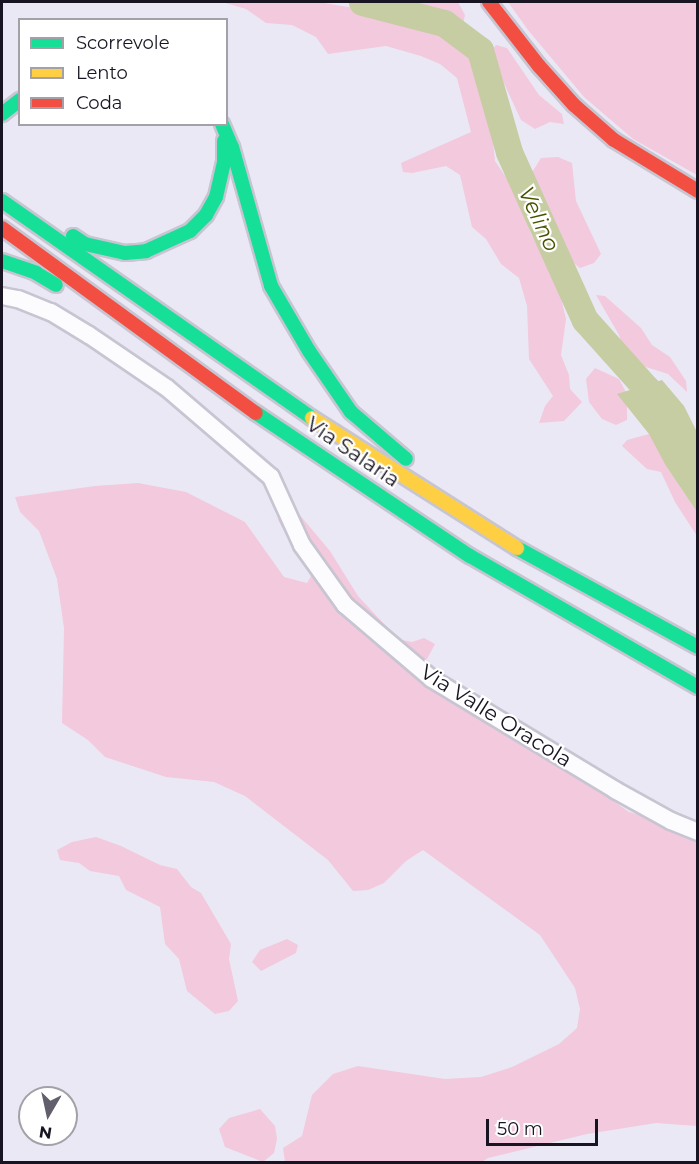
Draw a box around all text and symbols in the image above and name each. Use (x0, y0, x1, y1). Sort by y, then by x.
legend (18, 18, 228, 126)
text: Scorrevole (76, 32, 170, 54)
text: Lento (76, 62, 128, 84)
text: Coda (76, 92, 122, 114)
water label: Velino (513, 183, 565, 255)
street label: Via Salaria (301, 412, 405, 492)
street label: Via Valle Oracola (416, 659, 576, 773)
north arrow (18, 1086, 78, 1146)
scale bar (489, 1107, 602, 1145)
text: 50 m (497, 1118, 543, 1140)
text: N (38, 1122, 53, 1143)

